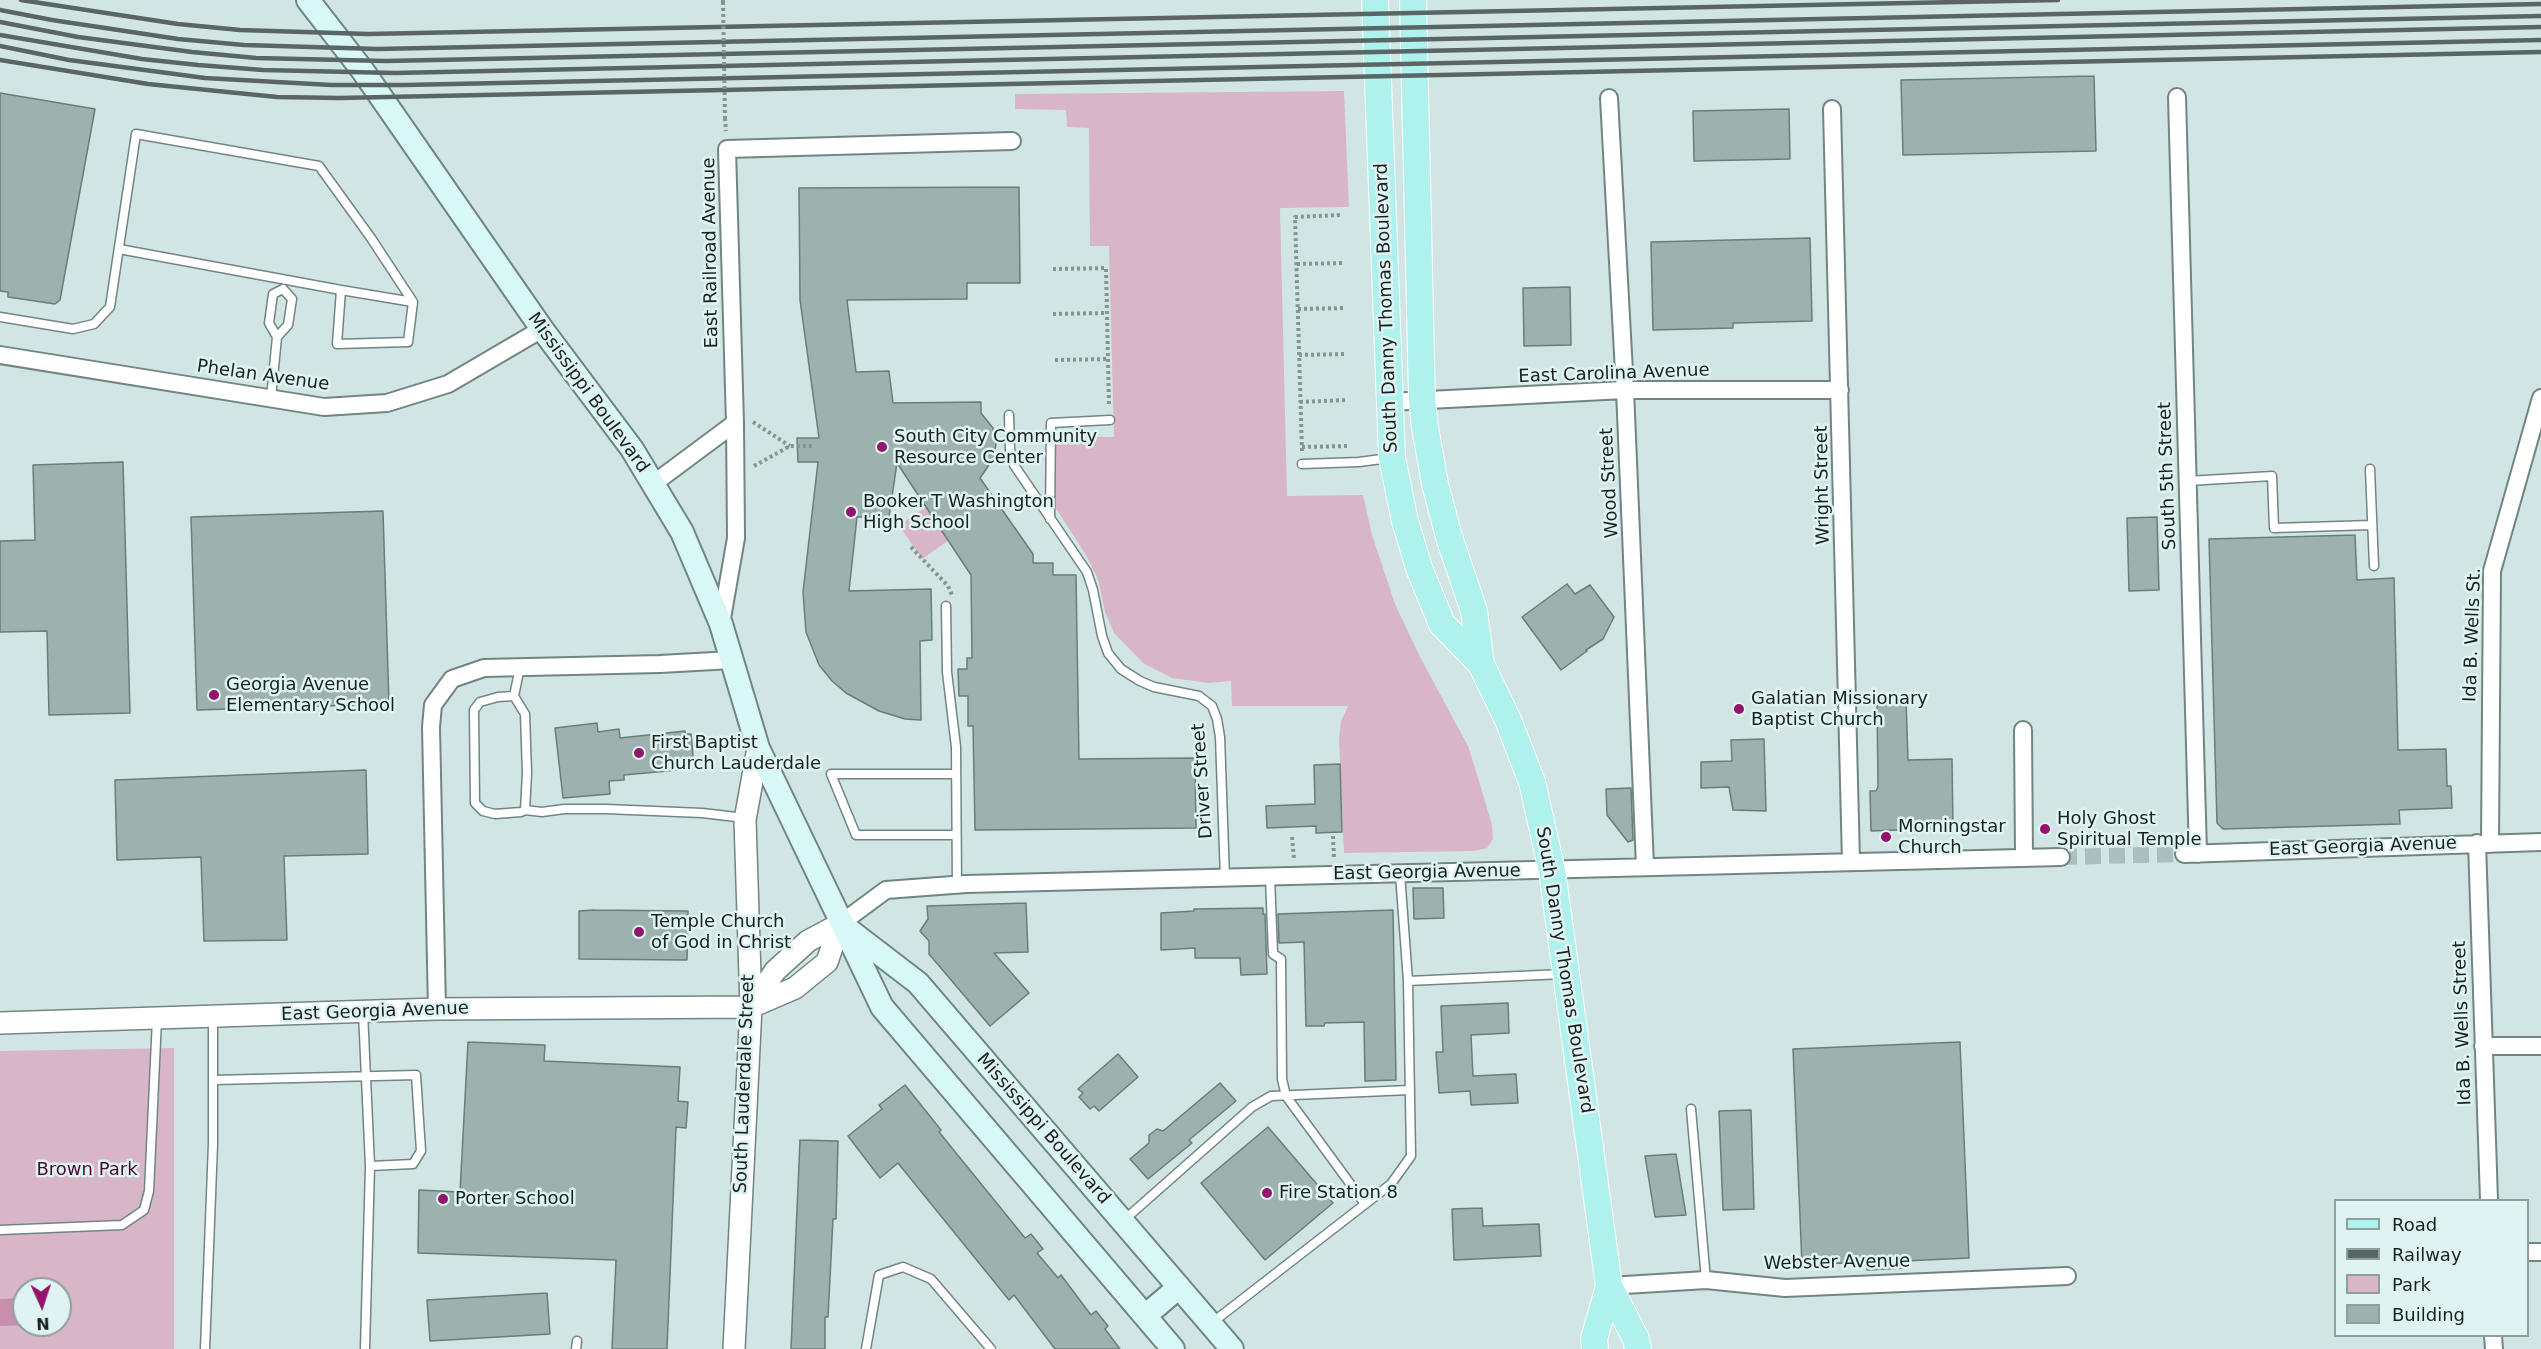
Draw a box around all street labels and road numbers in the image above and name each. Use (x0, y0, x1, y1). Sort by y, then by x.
street label: East Railroad Avenue (699, 157, 723, 349)
street label: South Danny Thomas Boulevard (1371, 163, 1403, 453)
street label: Mississippi Boulevard (523, 309, 653, 477)
street label: Phelan Avenue (195, 356, 331, 396)
street label: East Carolina Avenue (1518, 360, 1710, 388)
street label: South 5th Street (2155, 401, 2181, 551)
street label: Wright Street (1811, 425, 1835, 545)
street label: Wood Street (1596, 427, 1624, 539)
street label: Ida B. Wells St. (2460, 567, 2486, 703)
street label: Driver Street (1188, 722, 1218, 840)
street label: South Danny Thomas Boulevard (1531, 825, 1597, 1115)
street label: East Georgia Avenue (2269, 833, 2457, 861)
street label: East Georgia Avenue (1333, 861, 1521, 885)
street label: Ida B. Wells Street (2449, 940, 2477, 1106)
street label: South Lauderdale Street (730, 974, 760, 1194)
street label: East Georgia Avenue (281, 998, 469, 1026)
street label: Mississippi Boulevard (972, 1049, 1114, 1209)
street label: Webster Avenue (1763, 1251, 1911, 1275)

